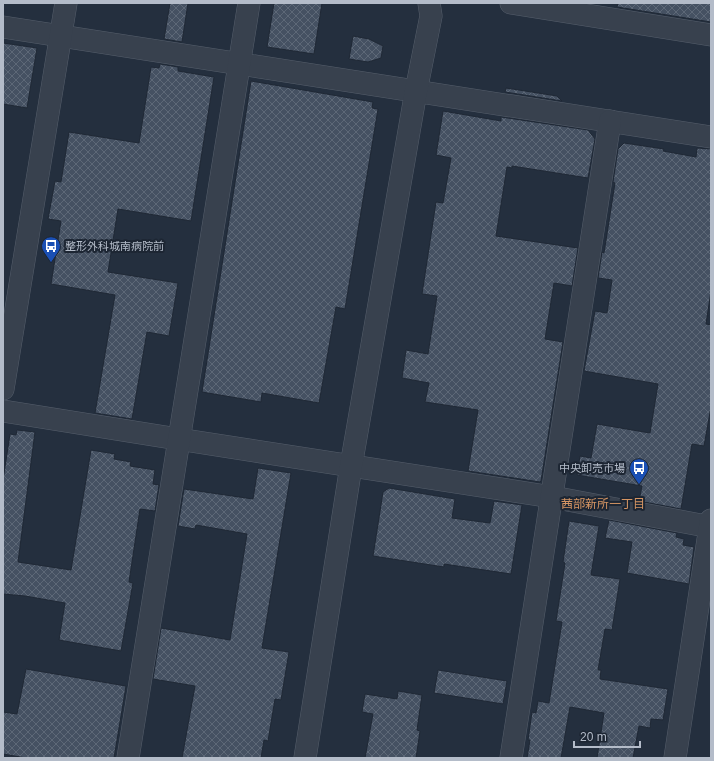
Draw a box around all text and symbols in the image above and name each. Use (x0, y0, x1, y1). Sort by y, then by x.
bus stop icon: 整形外科城南病院前 (40, 235, 62, 263)
place label: 整形外科城南病院前 (65, 240, 164, 252)
bus stop icon: 中央卸売市場 (628, 457, 650, 485)
place label: 中央卸売市場 (559, 462, 625, 474)
district label: 茜部新所一丁目 (561, 497, 645, 511)
scale bar (574, 723, 640, 749)
text: 20 m (580, 730, 607, 744)

